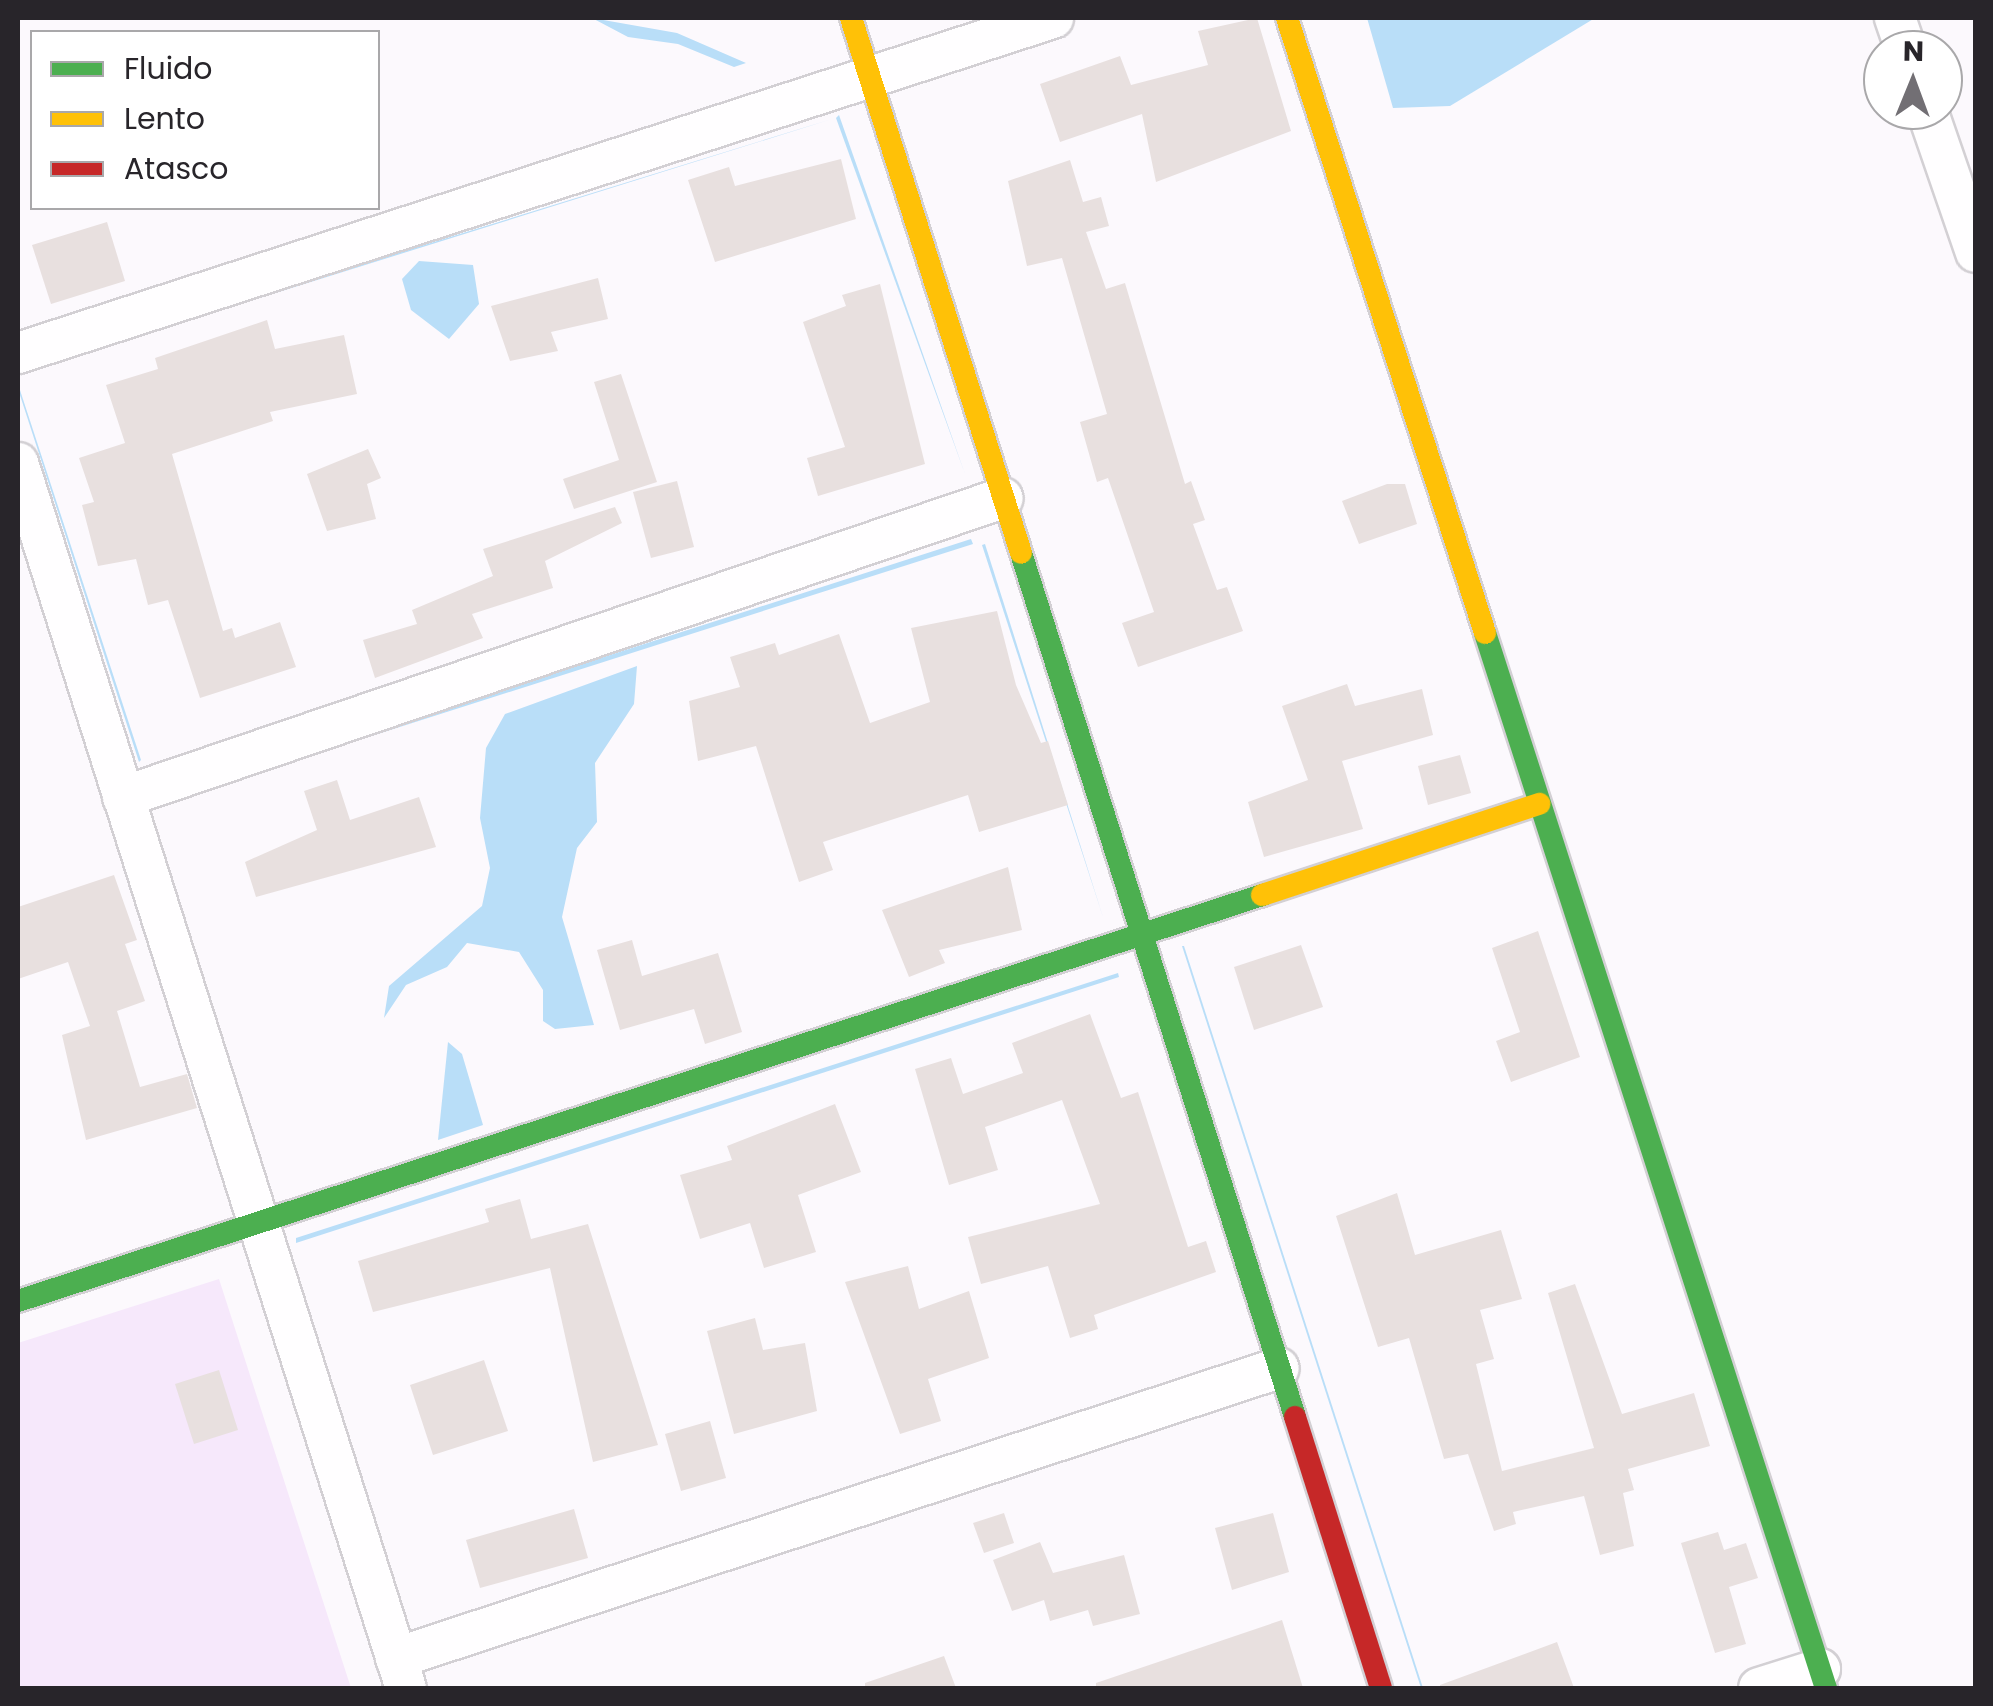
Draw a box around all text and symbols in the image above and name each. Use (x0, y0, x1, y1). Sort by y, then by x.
legend (30, 30, 380, 210)
north arrow (1863, 30, 1963, 130)
text: N (1903, 32, 1924, 71)
text: Fluido (124, 47, 213, 90)
text: Lento (124, 97, 205, 140)
text: Atasco (124, 147, 229, 190)

